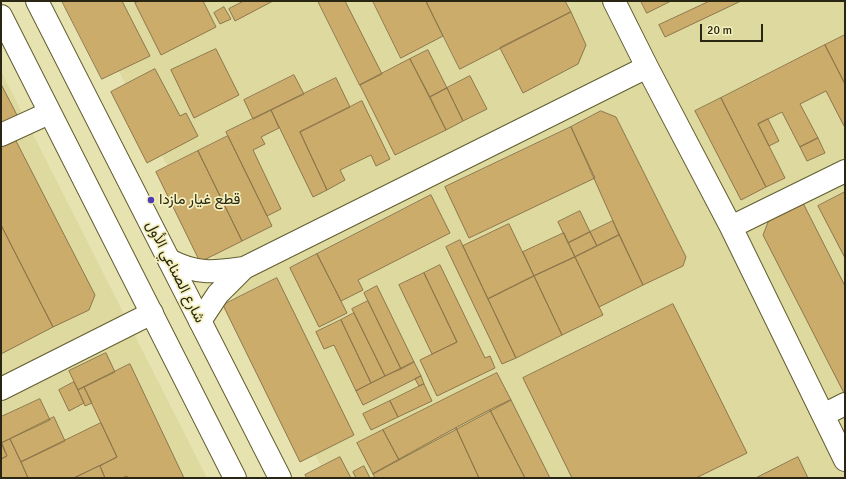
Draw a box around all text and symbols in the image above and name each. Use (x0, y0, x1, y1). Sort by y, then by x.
scale bar (702, 16, 765, 42)
text: 20 m (707, 23, 732, 38)
place label: قطع غيار مازدا (159, 191, 240, 209)
marker: قطع غيار مازدا (146, 195, 156, 205)
street label: شارع الصناعي الأول (141, 218, 209, 326)

